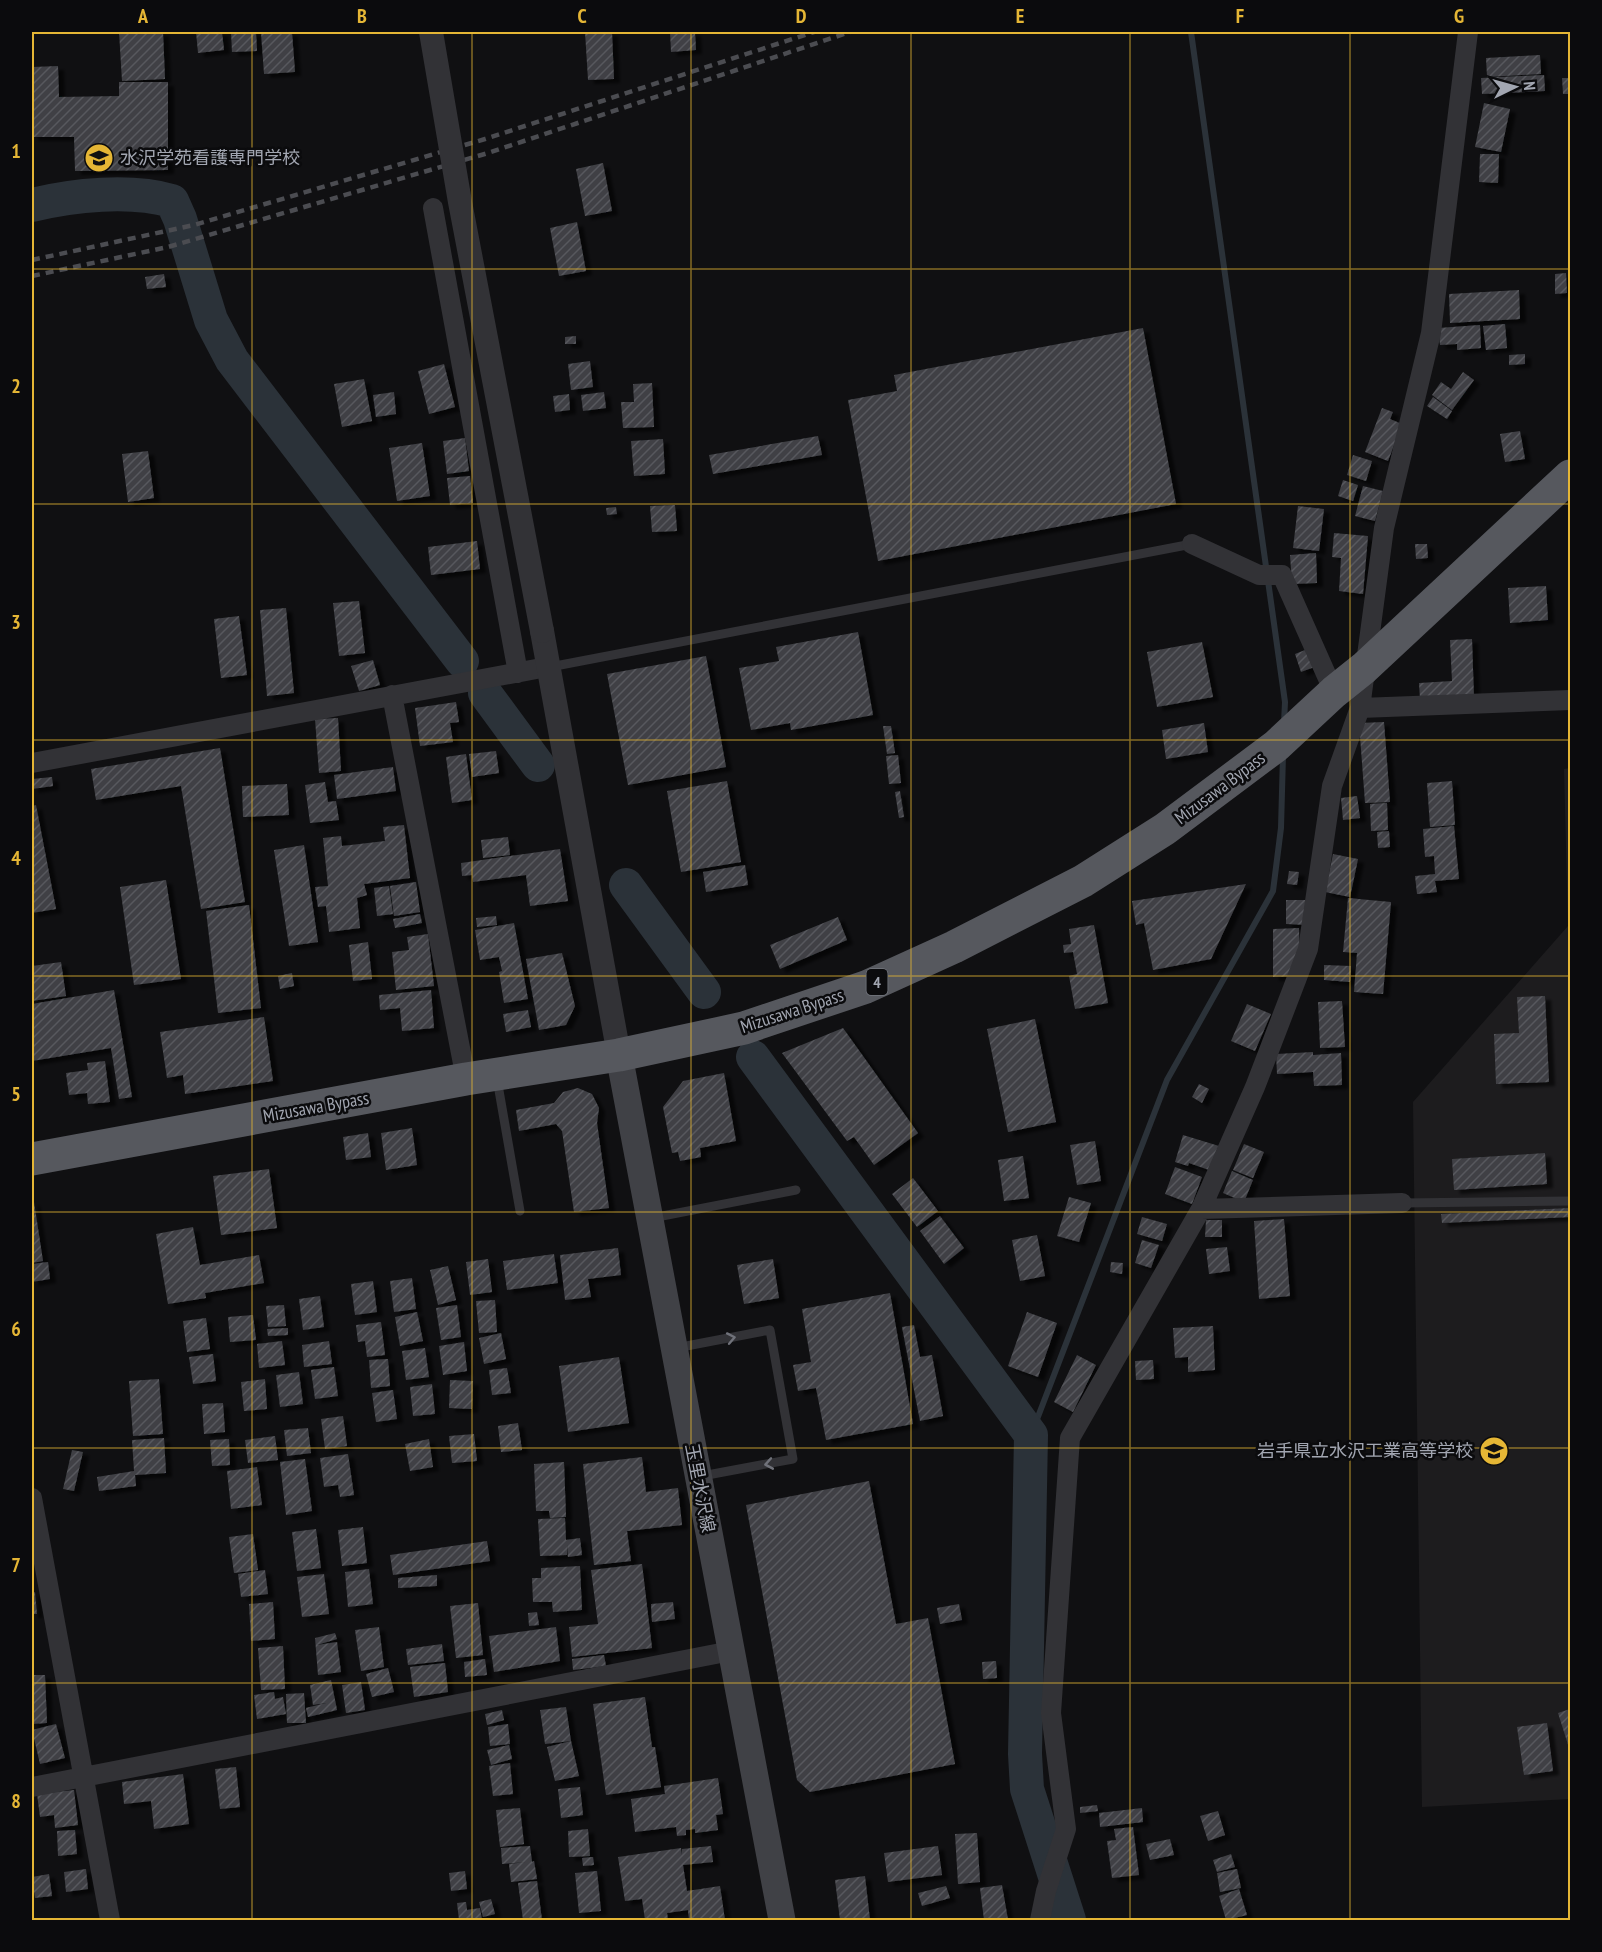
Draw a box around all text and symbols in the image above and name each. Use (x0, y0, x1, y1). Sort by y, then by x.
text: A (137, 3, 149, 29)
text: B (357, 3, 367, 29)
text: C (577, 3, 587, 29)
text: D (796, 3, 807, 29)
text: E (1016, 3, 1024, 29)
text: F (1236, 3, 1244, 29)
text: G (1454, 3, 1464, 29)
north arrow (1485, 57, 1545, 117)
text: N (1520, 81, 1540, 91)
text: 1 (11, 138, 21, 164)
school or university icon: 水沢学苑看護専門学校 (83, 142, 115, 174)
place label: 水沢学苑看護専門学校 (120, 146, 300, 169)
text: 2 (11, 373, 21, 399)
text: 3 (11, 609, 21, 635)
street label: Mizusawa Bypass (1170, 746, 1269, 829)
text: 4 (11, 845, 21, 871)
road number: 4 (866, 969, 888, 995)
street label: Mizusawa Bypass (737, 983, 846, 1038)
text: 5 (11, 1081, 21, 1107)
street label: Mizusawa Bypass (261, 1086, 371, 1127)
text: 6 (11, 1316, 21, 1342)
one-way arrow (726, 1332, 736, 1345)
school or university icon: 岩手県立水沢工業高等学校 (1478, 1435, 1510, 1467)
place label: 岩手県立水沢工業高等学校 (1257, 1439, 1473, 1462)
street label: 玉里水沢線 (681, 1442, 720, 1534)
one-way arrow (764, 1457, 774, 1470)
text: 7 (11, 1552, 21, 1578)
text: 8 (11, 1788, 21, 1814)

